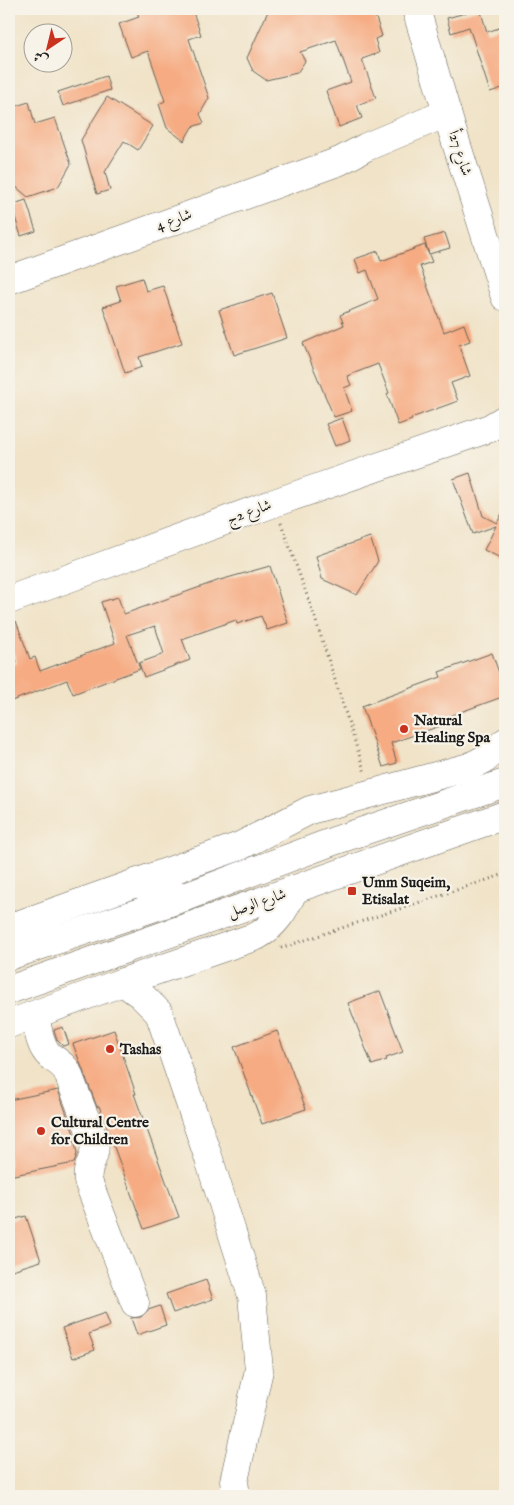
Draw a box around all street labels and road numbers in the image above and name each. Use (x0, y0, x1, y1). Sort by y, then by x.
street label: شارع 27أ (441, 127, 478, 179)
street label: شارع 4 (154, 205, 196, 238)
street label: شارع 2ج (224, 495, 275, 532)
street label: شارع الوصل (225, 884, 290, 925)

